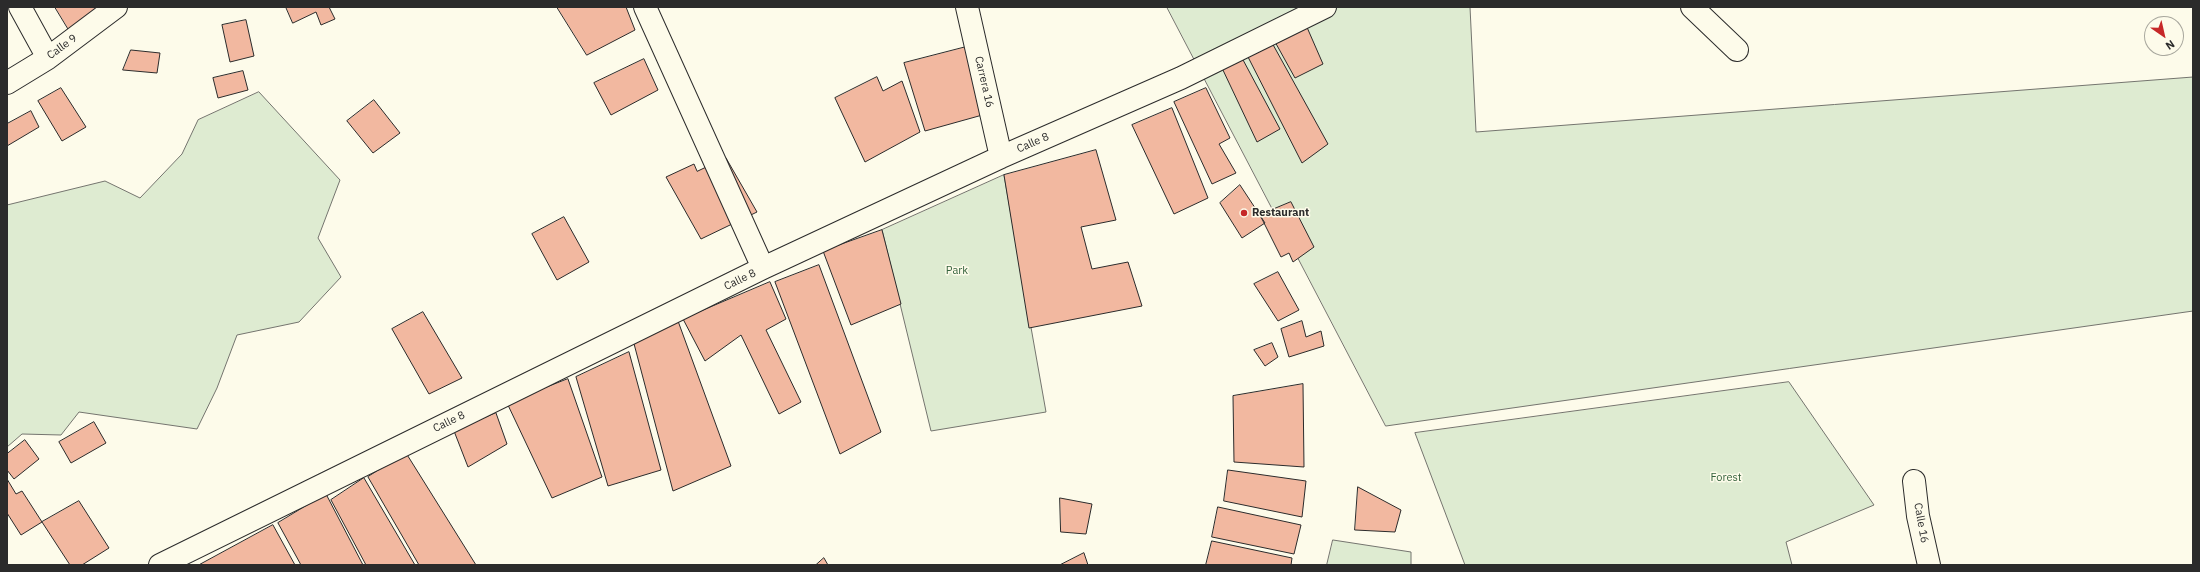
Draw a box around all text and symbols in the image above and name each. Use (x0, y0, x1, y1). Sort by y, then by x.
north arrow (2144, 16, 2184, 56)
street label: Calle 9 (44, 32, 80, 62)
text: N (2163, 37, 2177, 53)
street label: Carrera 16 (972, 55, 996, 109)
street label: Calle 8 (1015, 130, 1051, 156)
place label: Restaurant (1252, 206, 1309, 220)
marker: Restaurant (1239, 208, 1249, 218)
park label: Park (946, 264, 968, 278)
street label: Calle 8 (722, 267, 758, 293)
street label: Calle 8 (431, 409, 467, 435)
park label: Forest (1710, 471, 1742, 485)
street label: Calle 16 (1911, 502, 1931, 544)

